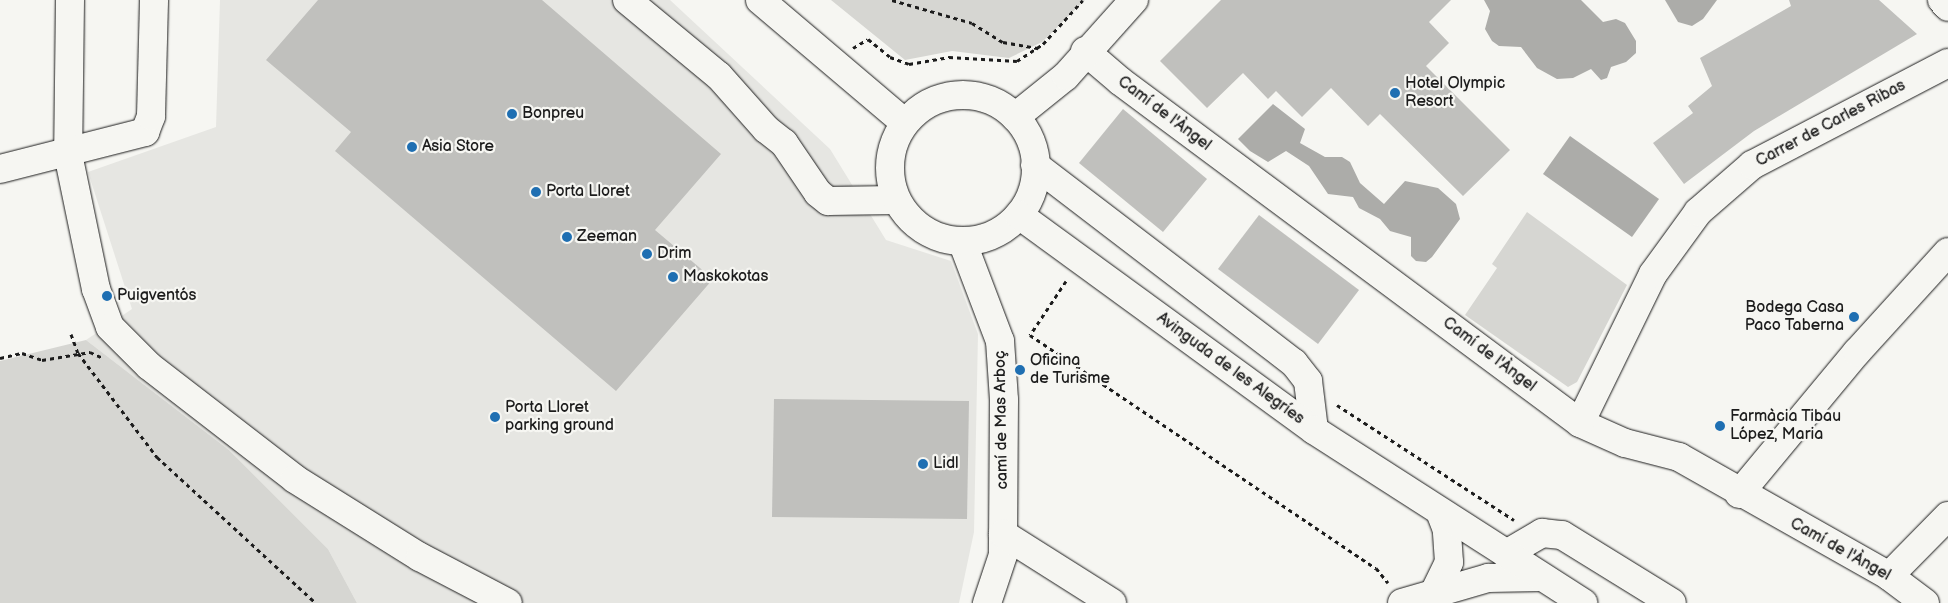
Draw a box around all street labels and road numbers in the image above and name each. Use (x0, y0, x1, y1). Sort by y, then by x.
street label: Camí de l'Àngel (1113, 73, 1215, 155)
street label: Carrer de Carles Ribas (1753, 76, 1909, 172)
street label: Avinguda de les Alegríes (1153, 309, 1307, 429)
street label: Camí de l'Àngel (1438, 314, 1540, 396)
street label: camí de Mas Arboç (991, 350, 1013, 490)
street label: Camí de l'Àngel (1786, 514, 1894, 586)

